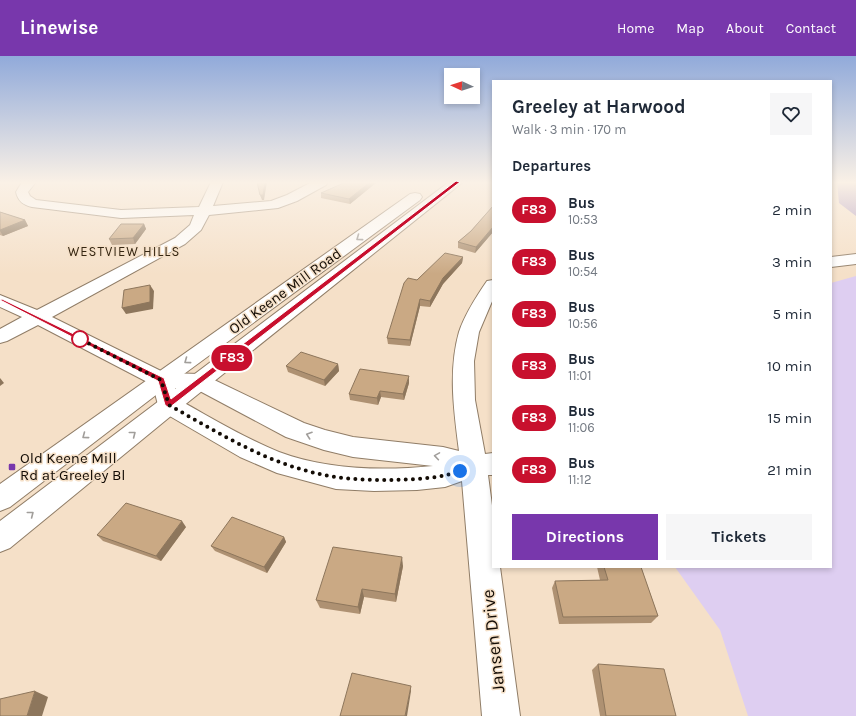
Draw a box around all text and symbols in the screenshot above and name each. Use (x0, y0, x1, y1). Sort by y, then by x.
text: Linewise (20, 17, 98, 39)
text: Home (617, 20, 654, 37)
text: Map (676, 20, 704, 37)
text: About (726, 20, 764, 37)
text: Contact (786, 20, 836, 37)
north arrow (444, 68, 480, 104)
map controls (444, 68, 480, 104)
button: heart (770, 93, 812, 135)
text: Greeley at Harwood (512, 96, 686, 118)
text: Walk · 3 min · 170 m (512, 122, 626, 137)
text: Departures (512, 157, 591, 175)
text: Bus (568, 194, 595, 212)
text: F83 (521, 201, 547, 218)
text: 2 min (772, 201, 812, 219)
text: 10:53 (568, 212, 598, 227)
one-way arrow (356, 233, 363, 240)
district label: WESTVIEW HILLS (68, 244, 180, 259)
street label: Old Keene Mill Road (225, 244, 345, 338)
text: Bus (568, 246, 595, 264)
text: F83 (521, 253, 547, 270)
text: 3 min (772, 253, 812, 271)
text: 10:54 (568, 264, 598, 279)
text: Bus (568, 298, 595, 316)
text: F83 (521, 305, 547, 322)
text: 5 min (772, 305, 812, 323)
text: 10:56 (568, 316, 598, 331)
unlabelled marker (71, 330, 89, 348)
line badge: F83 (209, 345, 255, 371)
text: F83 (219, 349, 245, 366)
text: Bus (568, 350, 595, 368)
one-way arrow (185, 356, 192, 363)
text: F83 (521, 357, 547, 374)
text: 10 min (767, 357, 812, 375)
text: 11:01 (568, 368, 592, 383)
text: Bus (568, 402, 595, 420)
text: F83 (521, 409, 547, 426)
text: 15 min (767, 409, 812, 427)
text: 11:06 (568, 420, 595, 435)
one-way arrow (128, 431, 135, 438)
one-way arrow (305, 431, 312, 439)
one-way arrow (83, 432, 90, 439)
place label: Old Keene Mill Rd at Greeley Bl (20, 449, 126, 484)
one-way arrow (433, 452, 440, 461)
text: Bus (568, 454, 595, 472)
your location (450, 461, 470, 481)
text: F83 (521, 461, 547, 478)
text: 21 min (767, 461, 812, 479)
marker: Old Keene Mill Rd at Greeley Bl (7, 462, 17, 472)
text: 11:12 (568, 472, 591, 487)
one-way arrow (26, 512, 33, 519)
button: Directions (512, 514, 658, 560)
button: Tickets (666, 514, 812, 560)
street label: Jansen Drive (477, 588, 509, 694)

